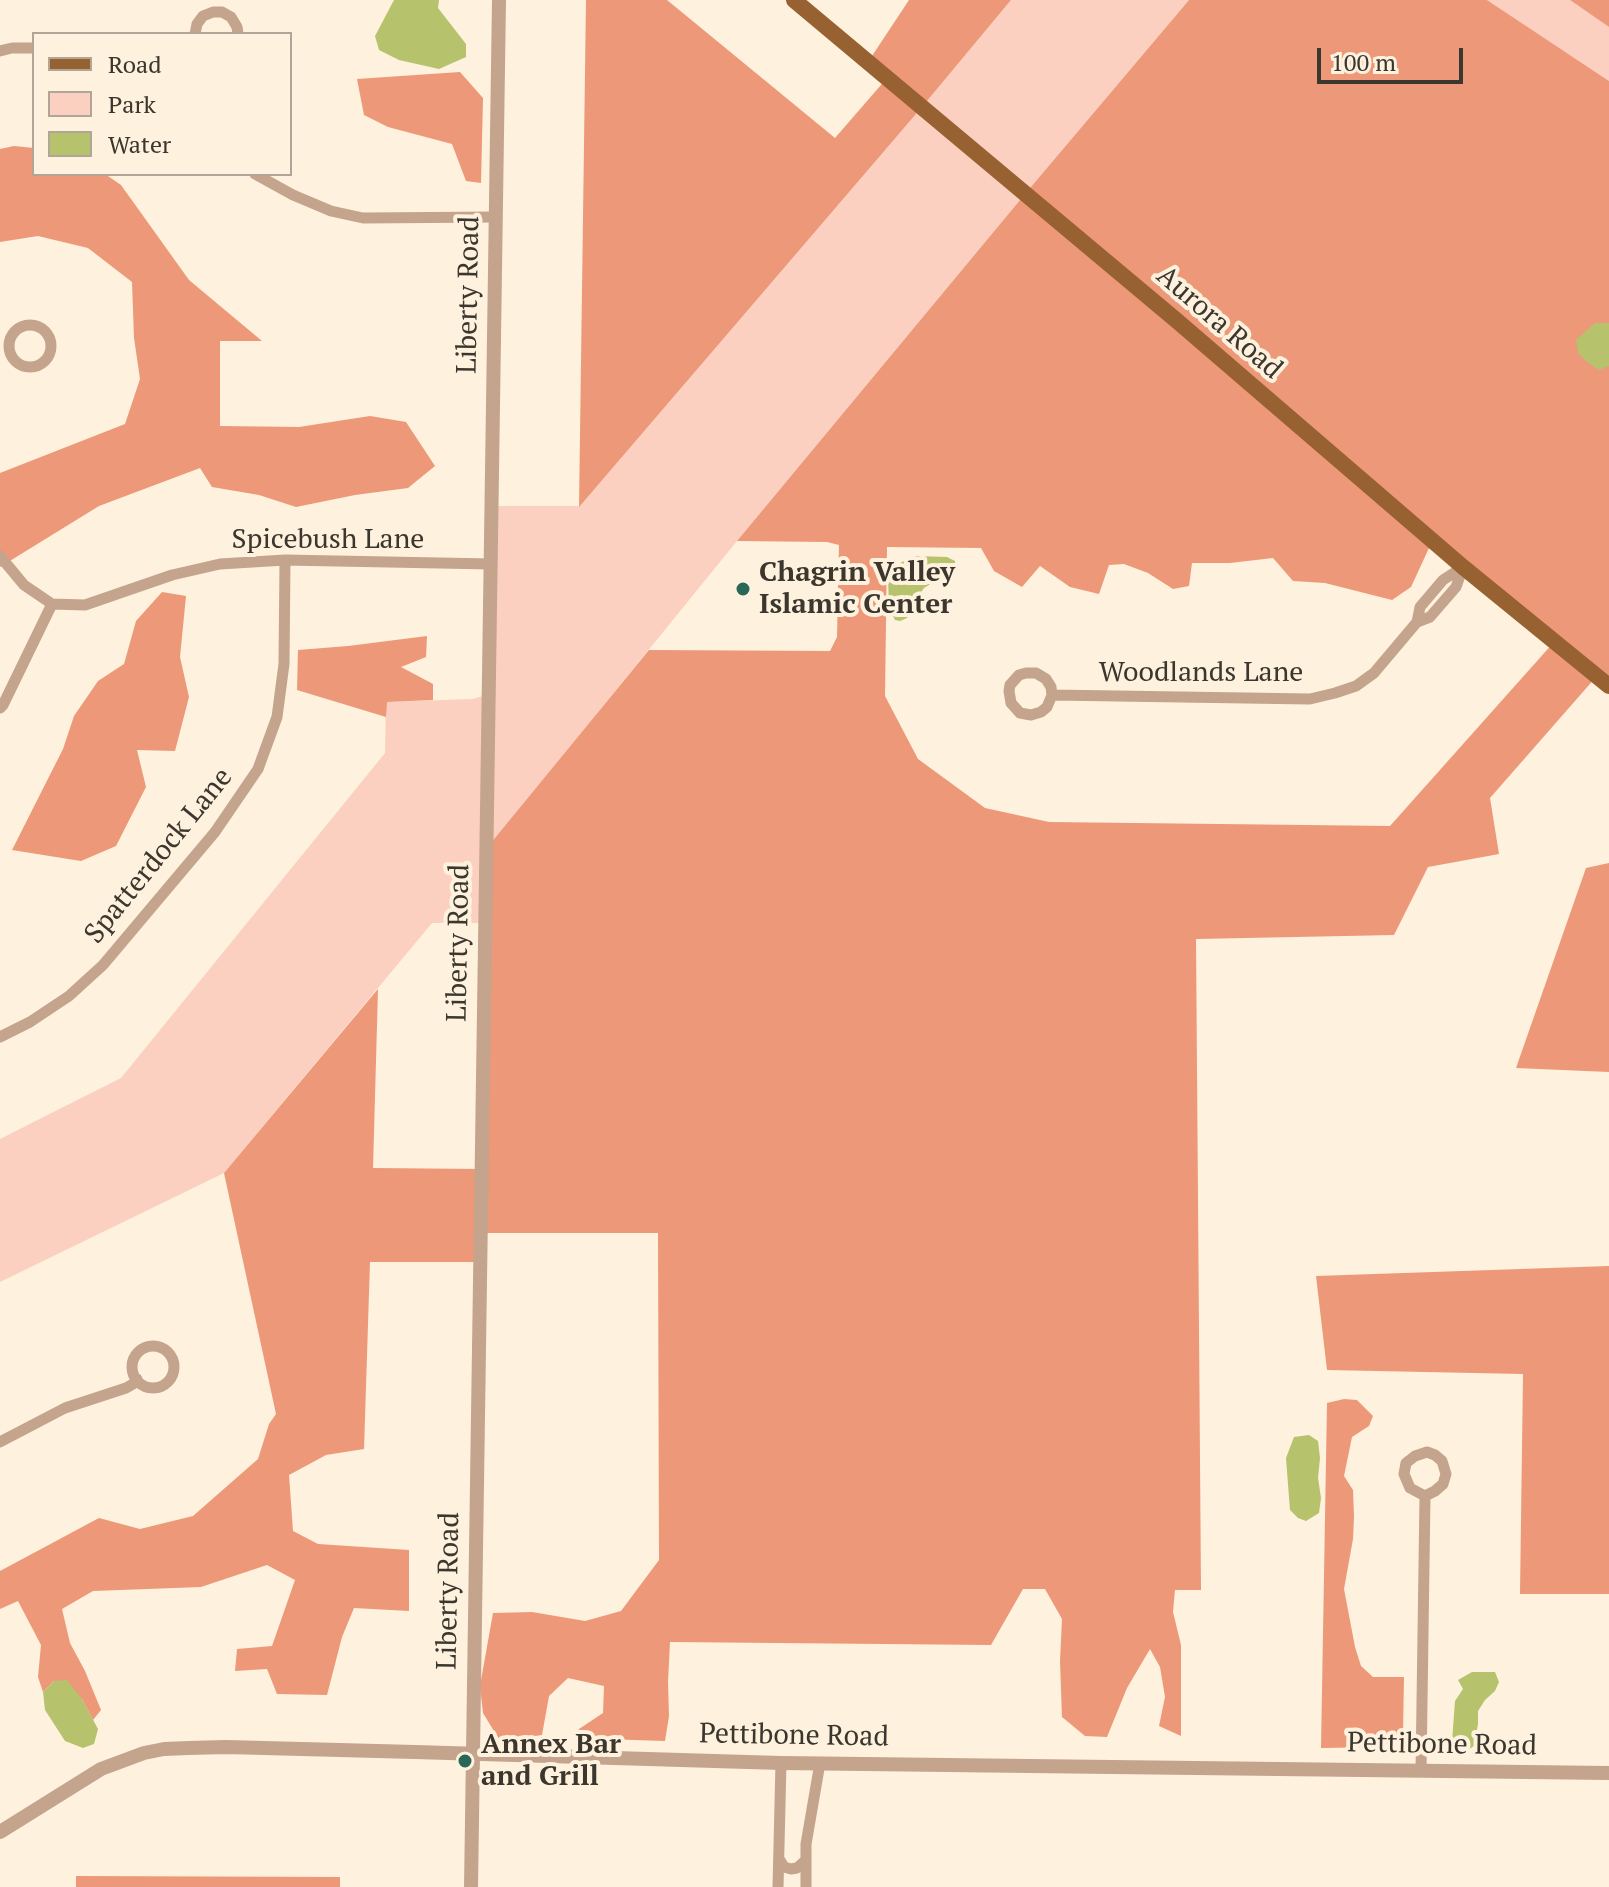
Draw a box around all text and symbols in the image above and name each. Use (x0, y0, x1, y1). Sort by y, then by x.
legend (32, 32, 292, 176)
scale bar (1321, 32, 1467, 82)
text: 100 m (1331, 46, 1396, 78)
text: Road (108, 48, 162, 80)
text: Park (108, 88, 156, 120)
text: Water (108, 128, 171, 160)
street label: Liberty Road (451, 216, 487, 374)
street label: Aurora Road (1149, 259, 1289, 387)
street label: Spicebush Lane (232, 523, 424, 557)
place label: Chagrin Valley Islamic Center (759, 556, 955, 622)
marker: Chagrin Valley Islamic Center (734, 580, 752, 598)
street label: Woodlands Lane (1099, 656, 1303, 690)
street label: Spatterdock Lane (78, 761, 240, 951)
street label: Liberty Road (441, 864, 477, 1022)
street label: Liberty Road (431, 1512, 467, 1670)
street label: Pettibone Road (699, 1718, 889, 1754)
street label: Pettibone Road (1347, 1727, 1537, 1763)
place label: Annex Bar and Grill (481, 1728, 621, 1794)
marker: Annex Bar and Grill (456, 1752, 474, 1770)

